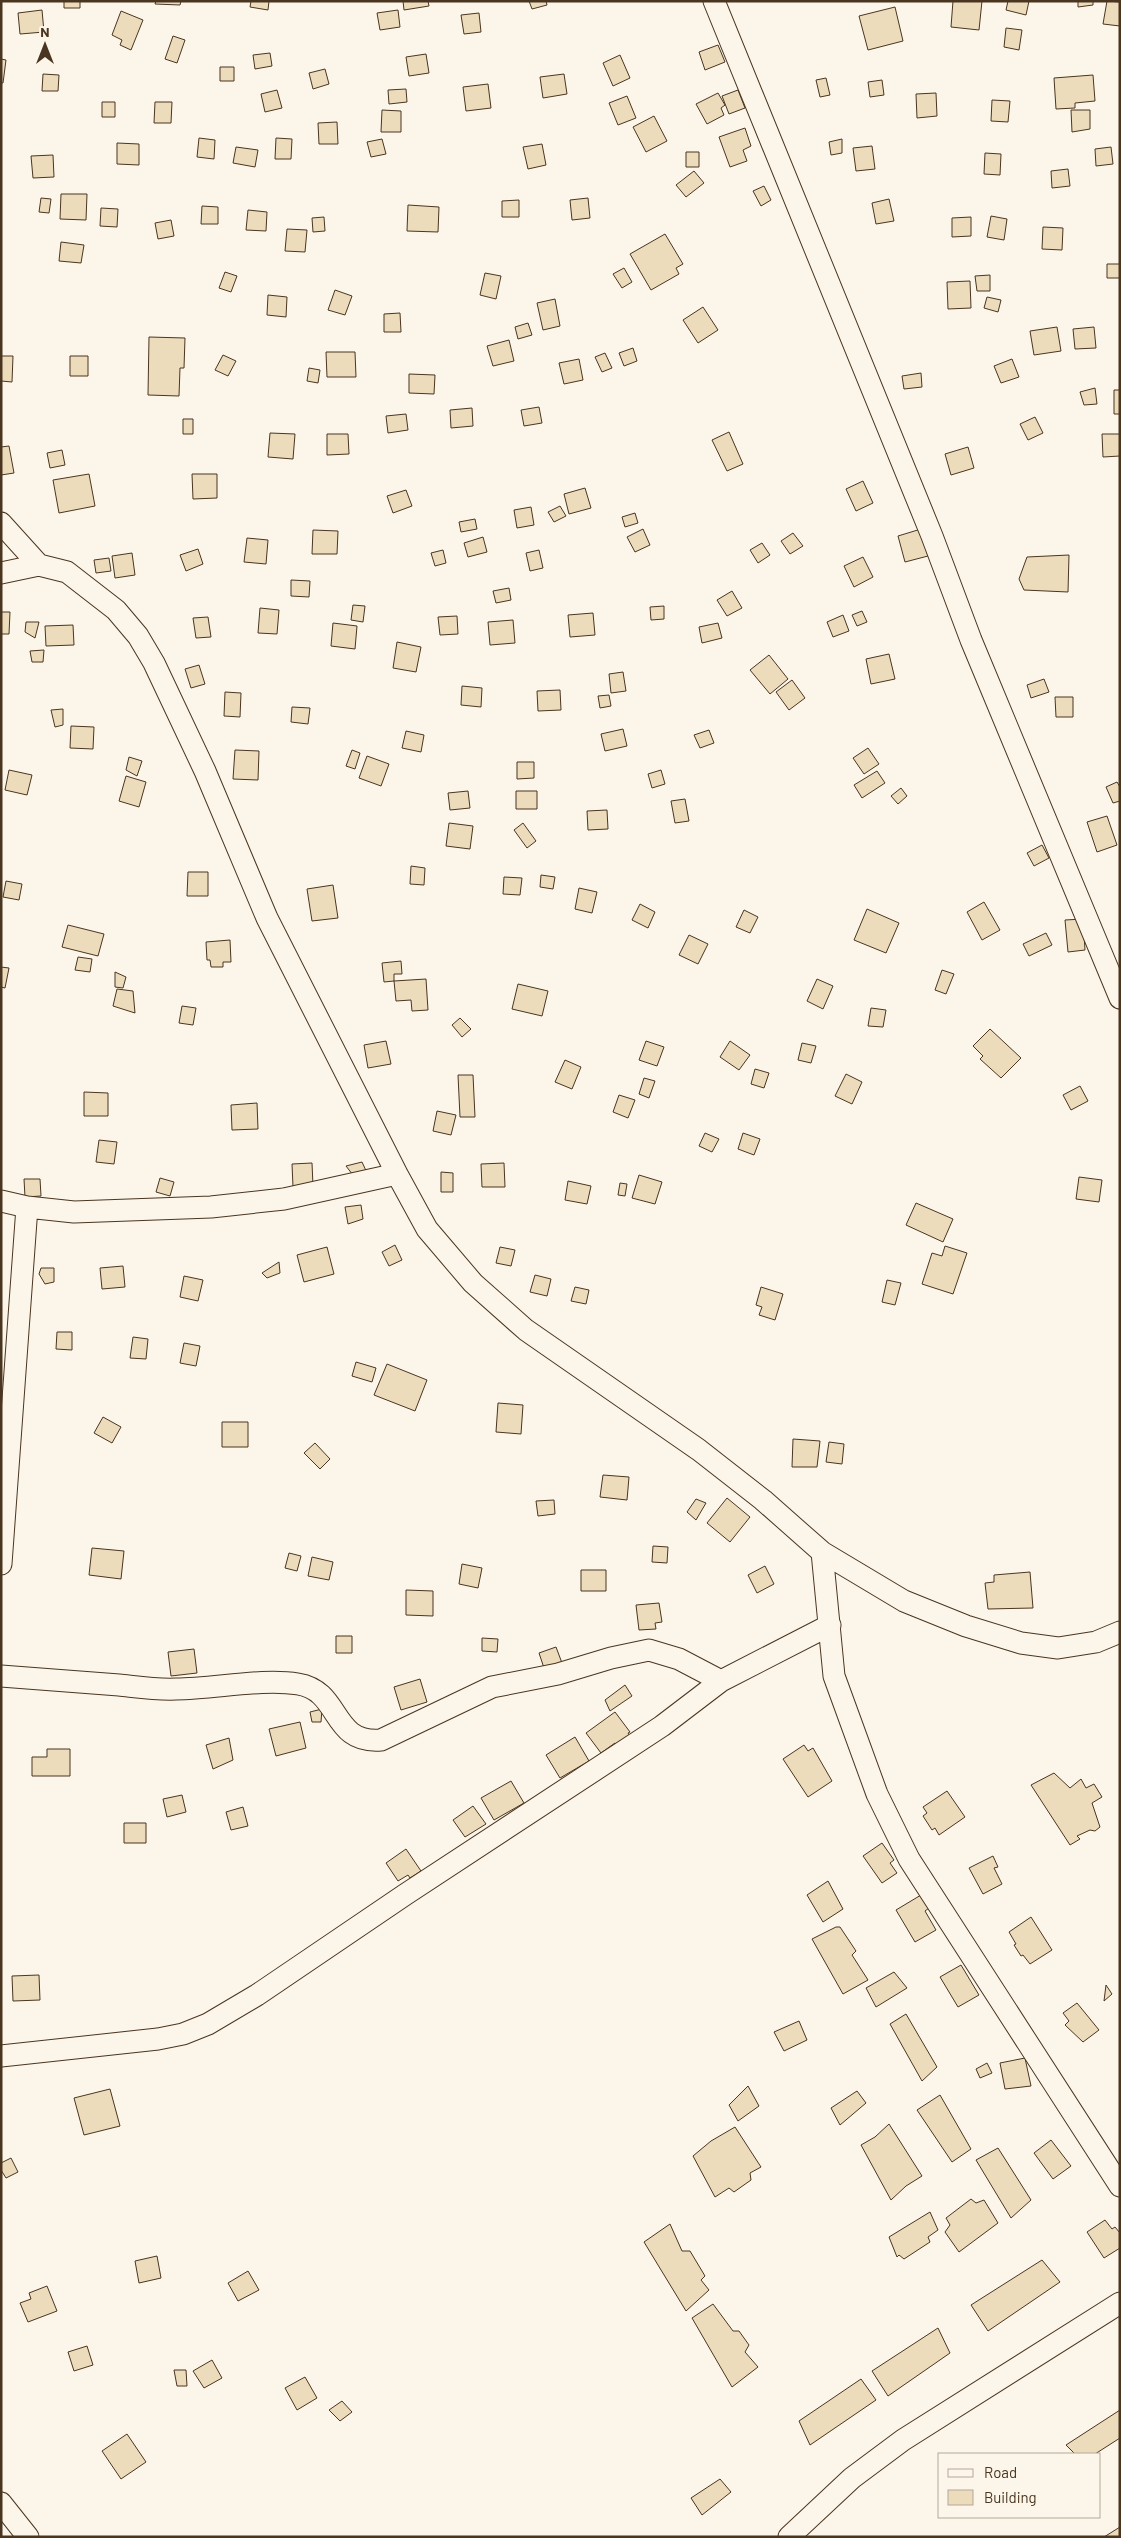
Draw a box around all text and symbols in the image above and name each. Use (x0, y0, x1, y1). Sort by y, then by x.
north arrow (20, 20, 70, 70)
text: N (40, 23, 50, 40)
legend (938, 2453, 1101, 2518)
text: Road (984, 2463, 1017, 2481)
text: Building (984, 2488, 1037, 2506)

